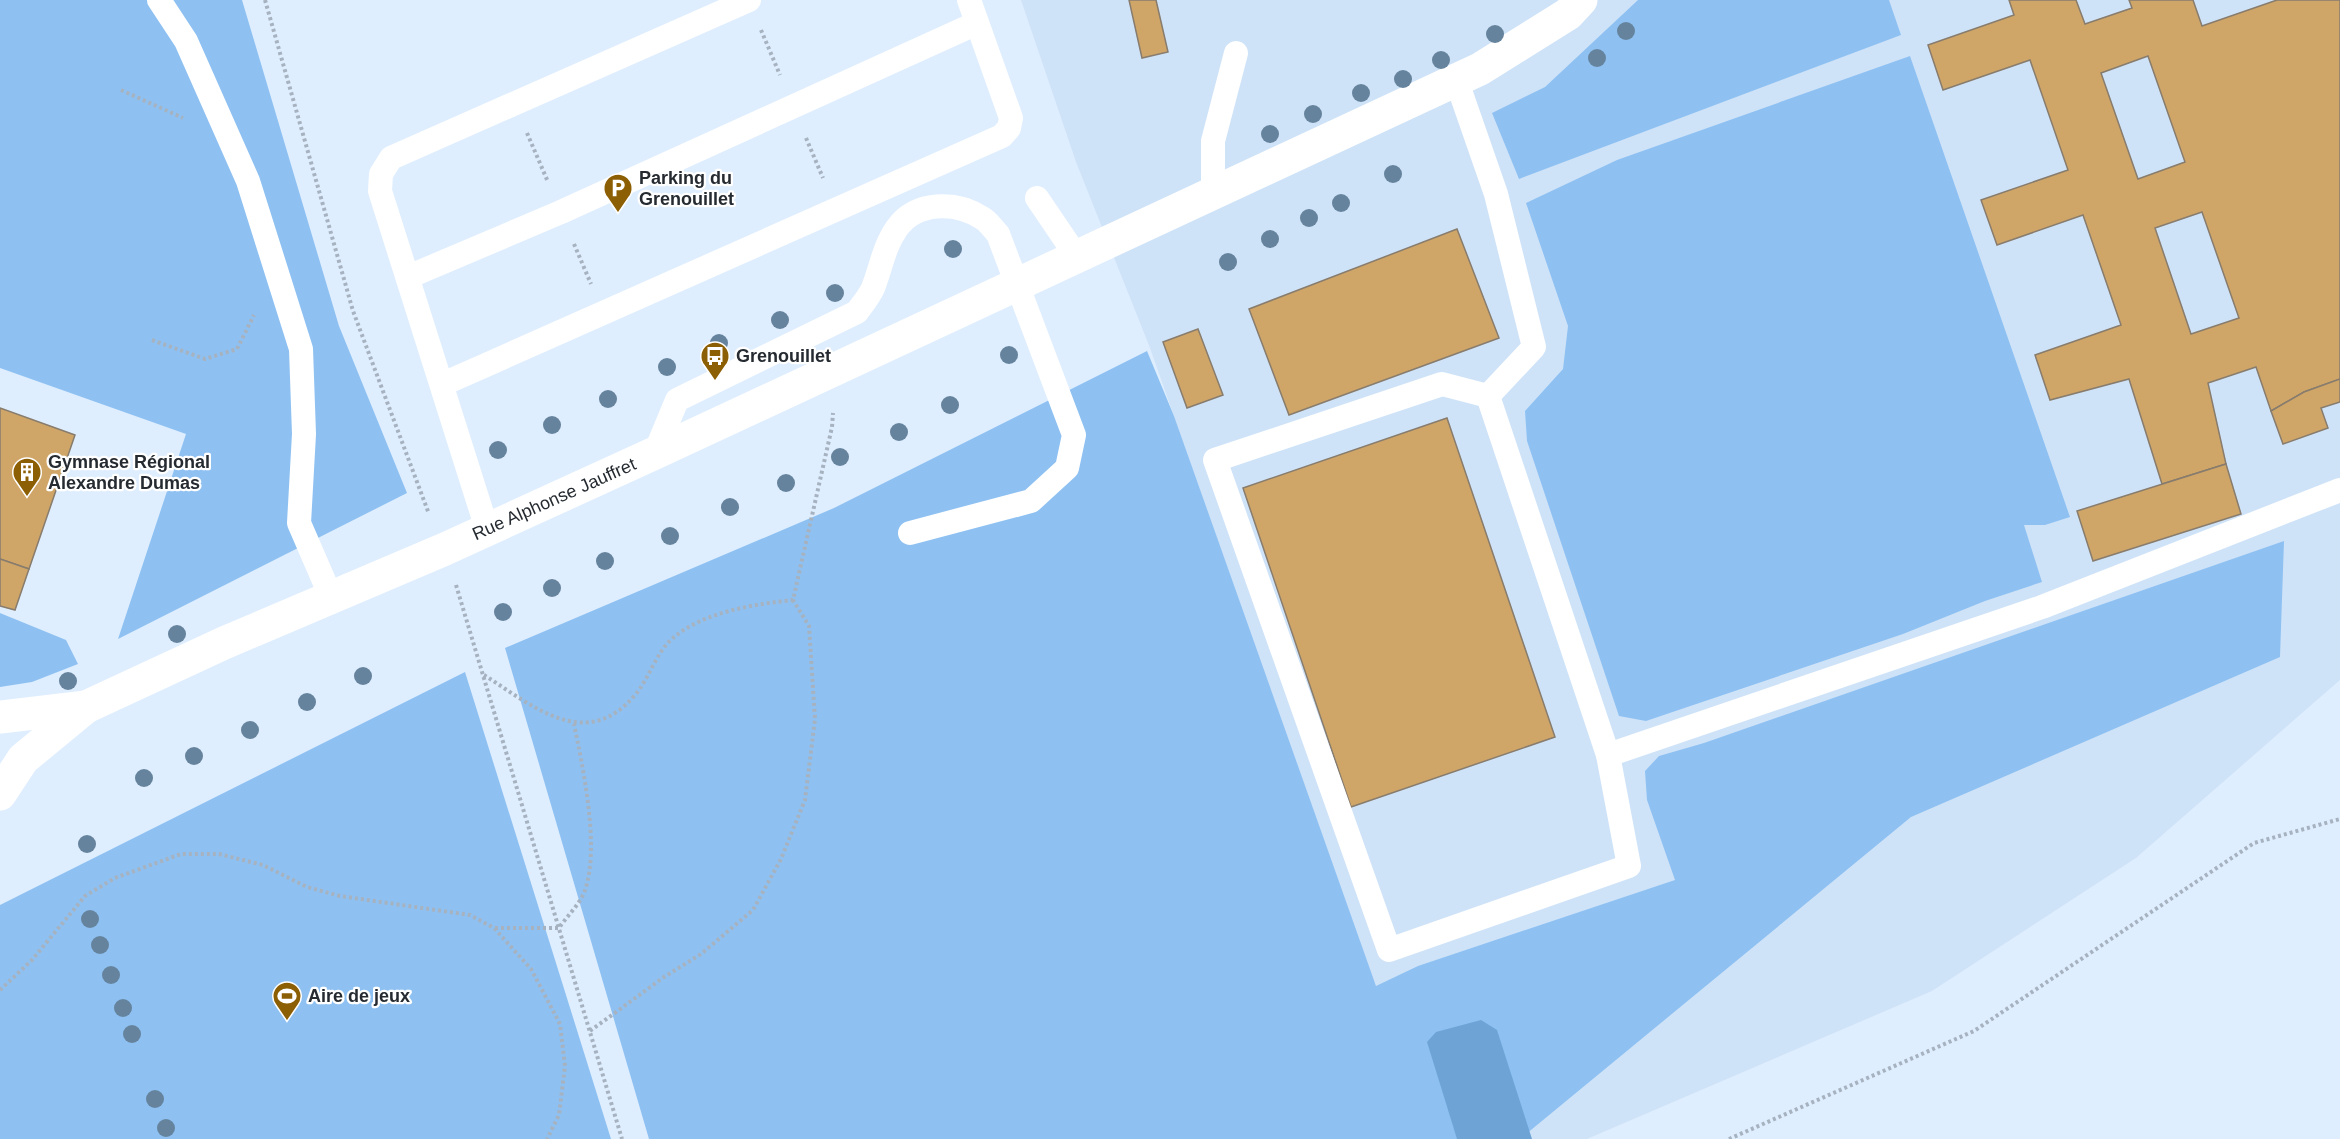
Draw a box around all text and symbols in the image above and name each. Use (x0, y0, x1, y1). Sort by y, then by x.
place label: Parking du Grenouillet (639, 168, 734, 209)
parking icon: Parking du Grenouillet (602, 172, 634, 214)
bus stop icon: Grenouillet (699, 340, 731, 382)
place label: Grenouillet (736, 346, 831, 366)
place label: Gymnase Régional Alexandre Dumas (48, 452, 210, 493)
street label: Rue Alphonse Jauffret (469, 454, 639, 544)
building icon: Gymnase Régional Alexandre Dumas (11, 456, 43, 498)
sports icon: Aire de jeux (271, 980, 303, 1022)
place label: Aire de jeux (308, 986, 410, 1006)

